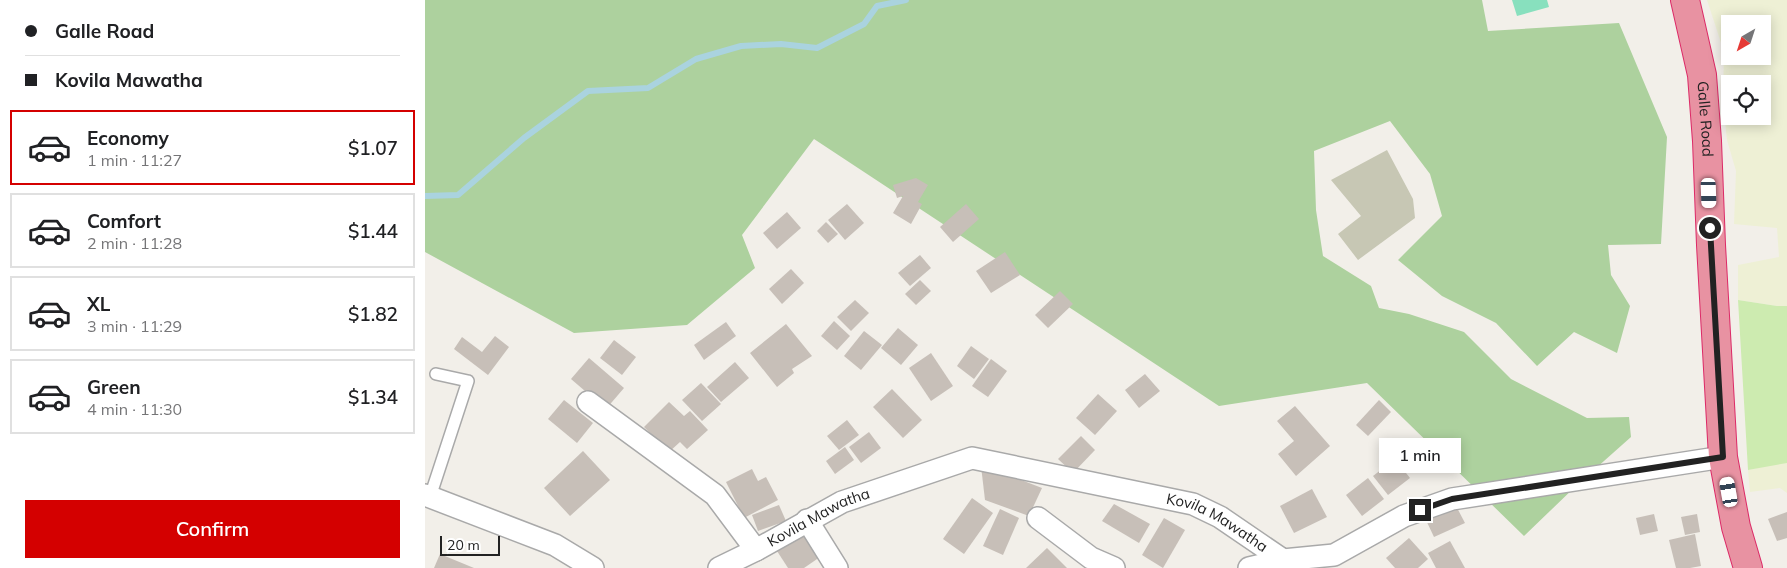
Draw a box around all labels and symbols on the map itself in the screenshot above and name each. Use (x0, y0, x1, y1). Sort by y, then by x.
north arrow (1721, 15, 1771, 65)
street label: Galle Road (1693, 80, 1718, 157)
car (1700, 178, 1717, 208)
route start (1699, 217, 1721, 239)
callout: 1 min (1379, 438, 1461, 472)
car (1719, 476, 1738, 508)
street label: Kovila Mawatha (764, 483, 872, 551)
street label: Kovila Mawatha (1165, 489, 1272, 556)
route end (1409, 499, 1431, 521)
scale bar (440, 533, 500, 556)

